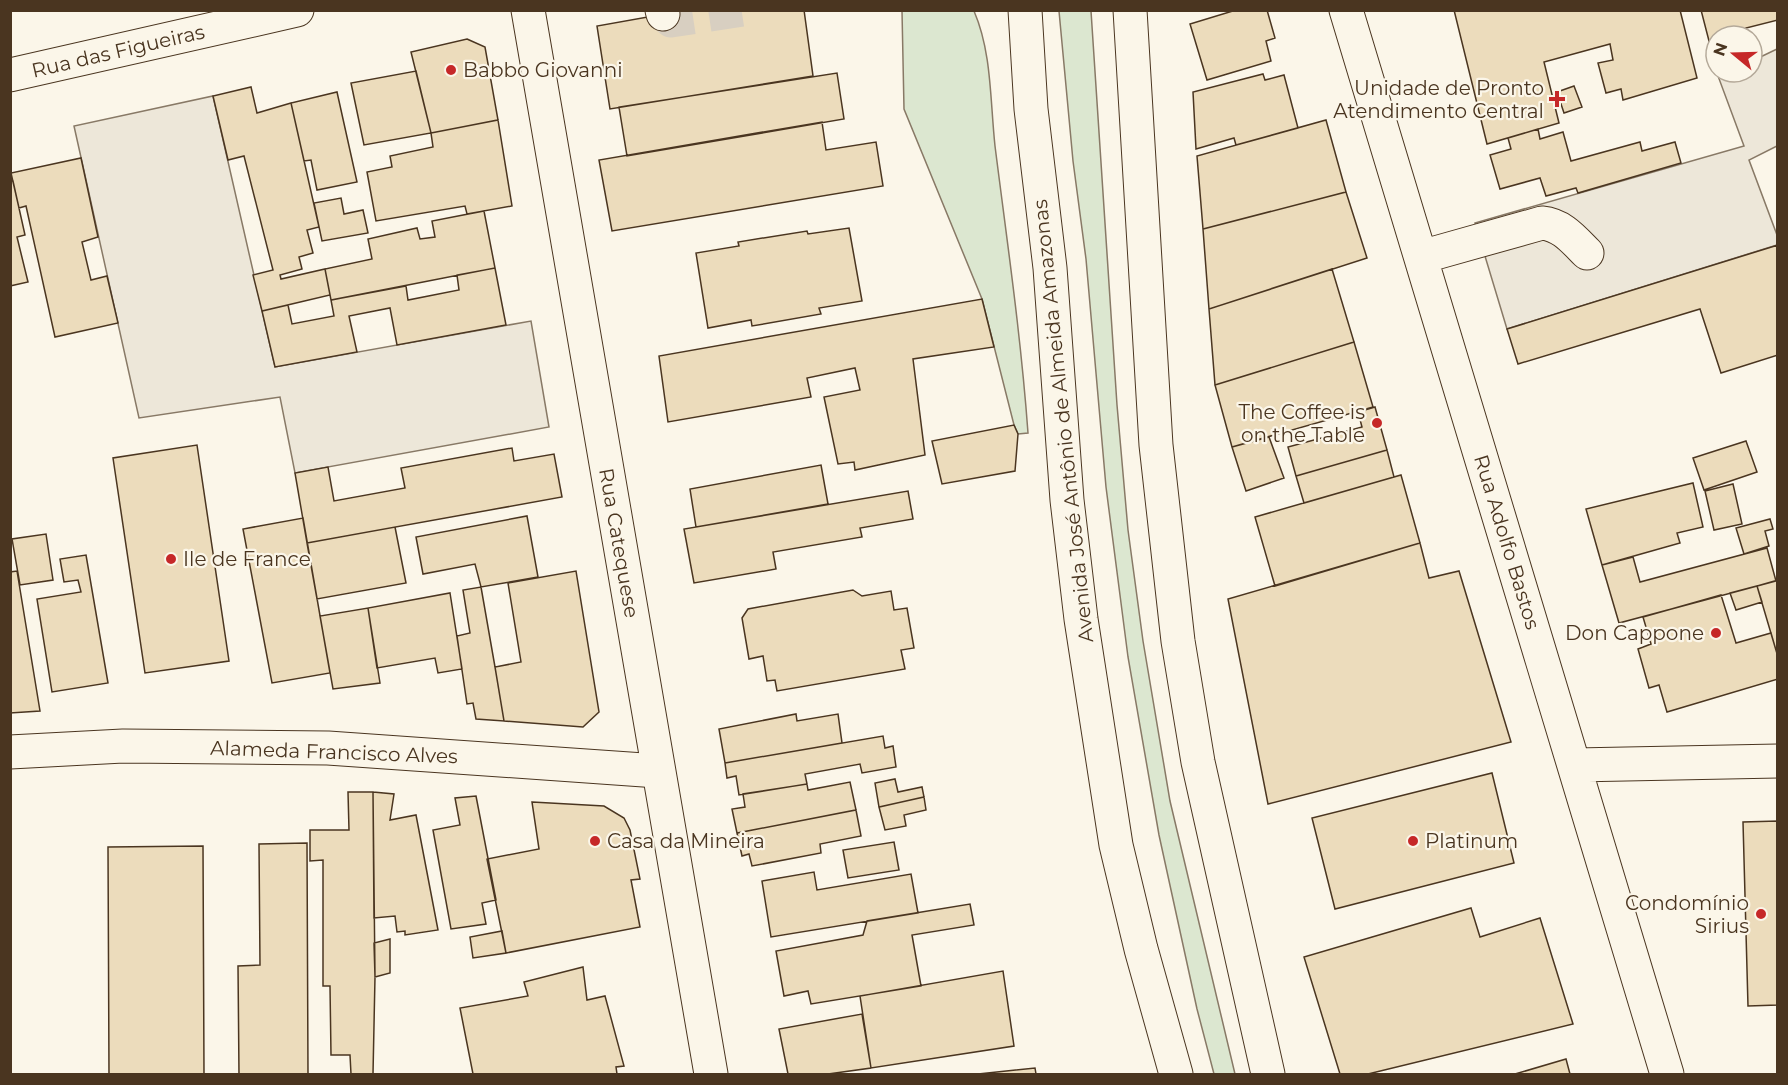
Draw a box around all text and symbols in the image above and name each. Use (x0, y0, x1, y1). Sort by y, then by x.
street label: Rua das Figueiras (29, 19, 207, 83)
north arrow (1704, 24, 1764, 84)
text: N (1709, 40, 1731, 58)
place label: Babbo Giovanni (463, 58, 623, 82)
marker: Babbo Giovanni (444, 63, 458, 77)
place label: Unidade de Pronto Atendimento Central (1333, 76, 1544, 123)
marker: Unidade de Pronto Atendimento Central (1548, 90, 1566, 108)
street label: Avenida José Antônio de Almeida Amazonas (1028, 198, 1098, 644)
place label: The Coffee is on the Table (1238, 400, 1365, 447)
marker: The Coffee is on the Table (1370, 416, 1384, 430)
street label: Rua Adolfo Bastos (1469, 452, 1545, 633)
street label: Rua Catequese (594, 466, 644, 620)
place label: Ile de France (183, 547, 311, 571)
marker: Ile de France (164, 552, 178, 566)
place label: Don Cappone (1565, 621, 1704, 645)
marker: Don Cappone (1709, 626, 1723, 640)
street label: Alameda Francisco Alves (210, 736, 458, 768)
place label: Casa da Mineira (607, 829, 765, 853)
place label: Platinum (1425, 829, 1518, 853)
marker: Casa da Mineira (588, 834, 602, 848)
marker: Platinum (1406, 834, 1420, 848)
place label: Condomínio Sirius (1625, 891, 1749, 938)
marker: Condomínio Sirius (1754, 907, 1768, 921)

